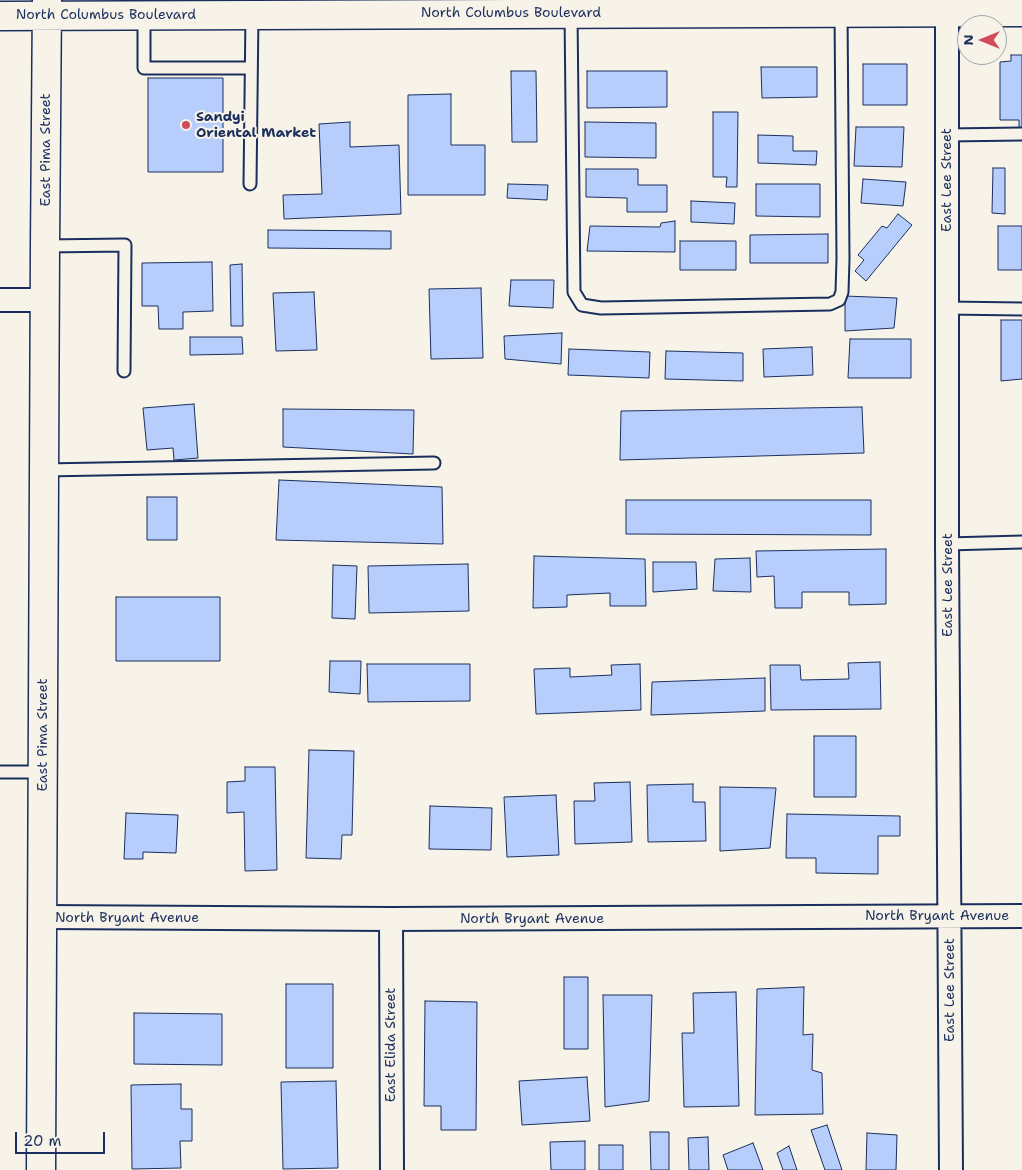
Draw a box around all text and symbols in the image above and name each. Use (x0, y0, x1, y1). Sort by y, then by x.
street label: North Columbus Boulevard (421, 5, 601, 21)
street label: North Columbus Boulevard (16, 7, 196, 23)
north arrow (957, 15, 1007, 65)
text: N (959, 34, 977, 46)
street label: East Pima Street (38, 93, 54, 207)
place label: Sandyi Oriental Market (196, 109, 316, 142)
marker: Sandyi Oriental Market (180, 119, 192, 131)
street label: East Lee Street (939, 128, 955, 232)
street label: East Lee Street (940, 533, 956, 637)
street label: East Pima Street (35, 678, 51, 792)
street label: North Bryant Avenue (865, 908, 1009, 924)
street label: North Bryant Avenue (55, 910, 199, 926)
street label: North Bryant Avenue (460, 911, 604, 927)
street label: East Lee Street (942, 938, 958, 1042)
street label: East Elida Street (383, 988, 399, 1102)
scale bar (18, 1122, 108, 1154)
text: 20 m (23, 1131, 62, 1151)

